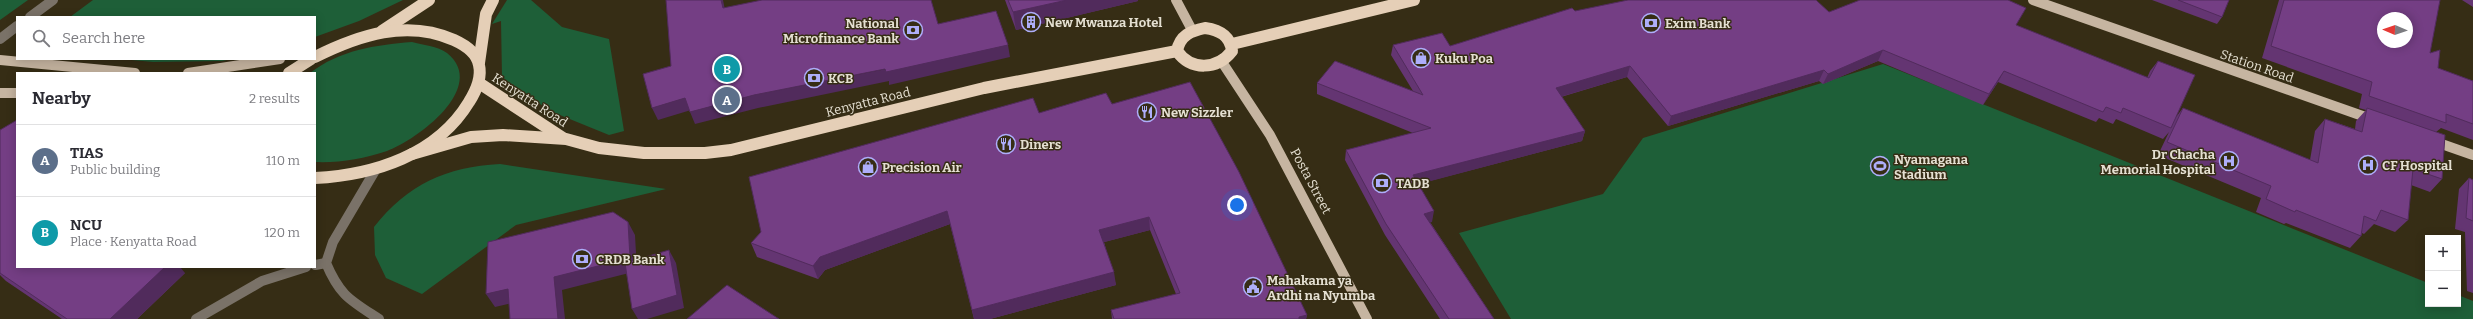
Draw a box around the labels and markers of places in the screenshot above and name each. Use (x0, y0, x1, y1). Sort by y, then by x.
building icon: New Mwanza Hotel (1020, 11, 1042, 33)
bank icon: Exim Bank (1640, 12, 1662, 34)
place label: New Mwanza Hotel (1045, 15, 1162, 30)
place label: National Microfinance Bank (783, 16, 899, 46)
place label: Exim Bank (1665, 16, 1731, 31)
bank icon: National Microfinance Bank (902, 19, 924, 41)
shop icon: Kuku Poa (1410, 47, 1432, 69)
place label: Kuku Poa (1435, 51, 1494, 66)
pin: B (714, 54, 740, 84)
bank icon: KCB (803, 67, 825, 89)
place label: KCB (828, 71, 853, 86)
pin: A (714, 85, 740, 115)
restaurant icon: New Sizzler (1136, 101, 1158, 123)
place label: New Sizzler (1161, 105, 1233, 120)
restaurant icon: Diners (995, 133, 1017, 155)
place label: Diners (1020, 137, 1061, 152)
place label: Dr Chacha Memorial Hospital (2101, 147, 2216, 177)
hospital icon: Dr Chacha Memorial Hospital (2218, 150, 2240, 172)
place label: Nyamagana Stadium (1894, 152, 1969, 182)
hospital icon: CF Hospital (2357, 154, 2379, 176)
sports icon: Nyamagana Stadium (1869, 155, 1891, 177)
shop icon: Precision Air (857, 156, 879, 178)
place label: CF Hospital (2382, 158, 2452, 173)
place label: Precision Air (882, 160, 962, 175)
bank icon: TADB (1371, 172, 1393, 194)
place label: TADB (1396, 176, 1430, 191)
bank icon: CRDB Bank (571, 248, 593, 270)
place label: CRDB Bank (596, 252, 665, 267)
place label: Mahakama ya Ardhi na Nyumba (1267, 273, 1376, 303)
public building icon: Mahakama ya Ardhi na Nyumba (1242, 276, 1264, 298)

